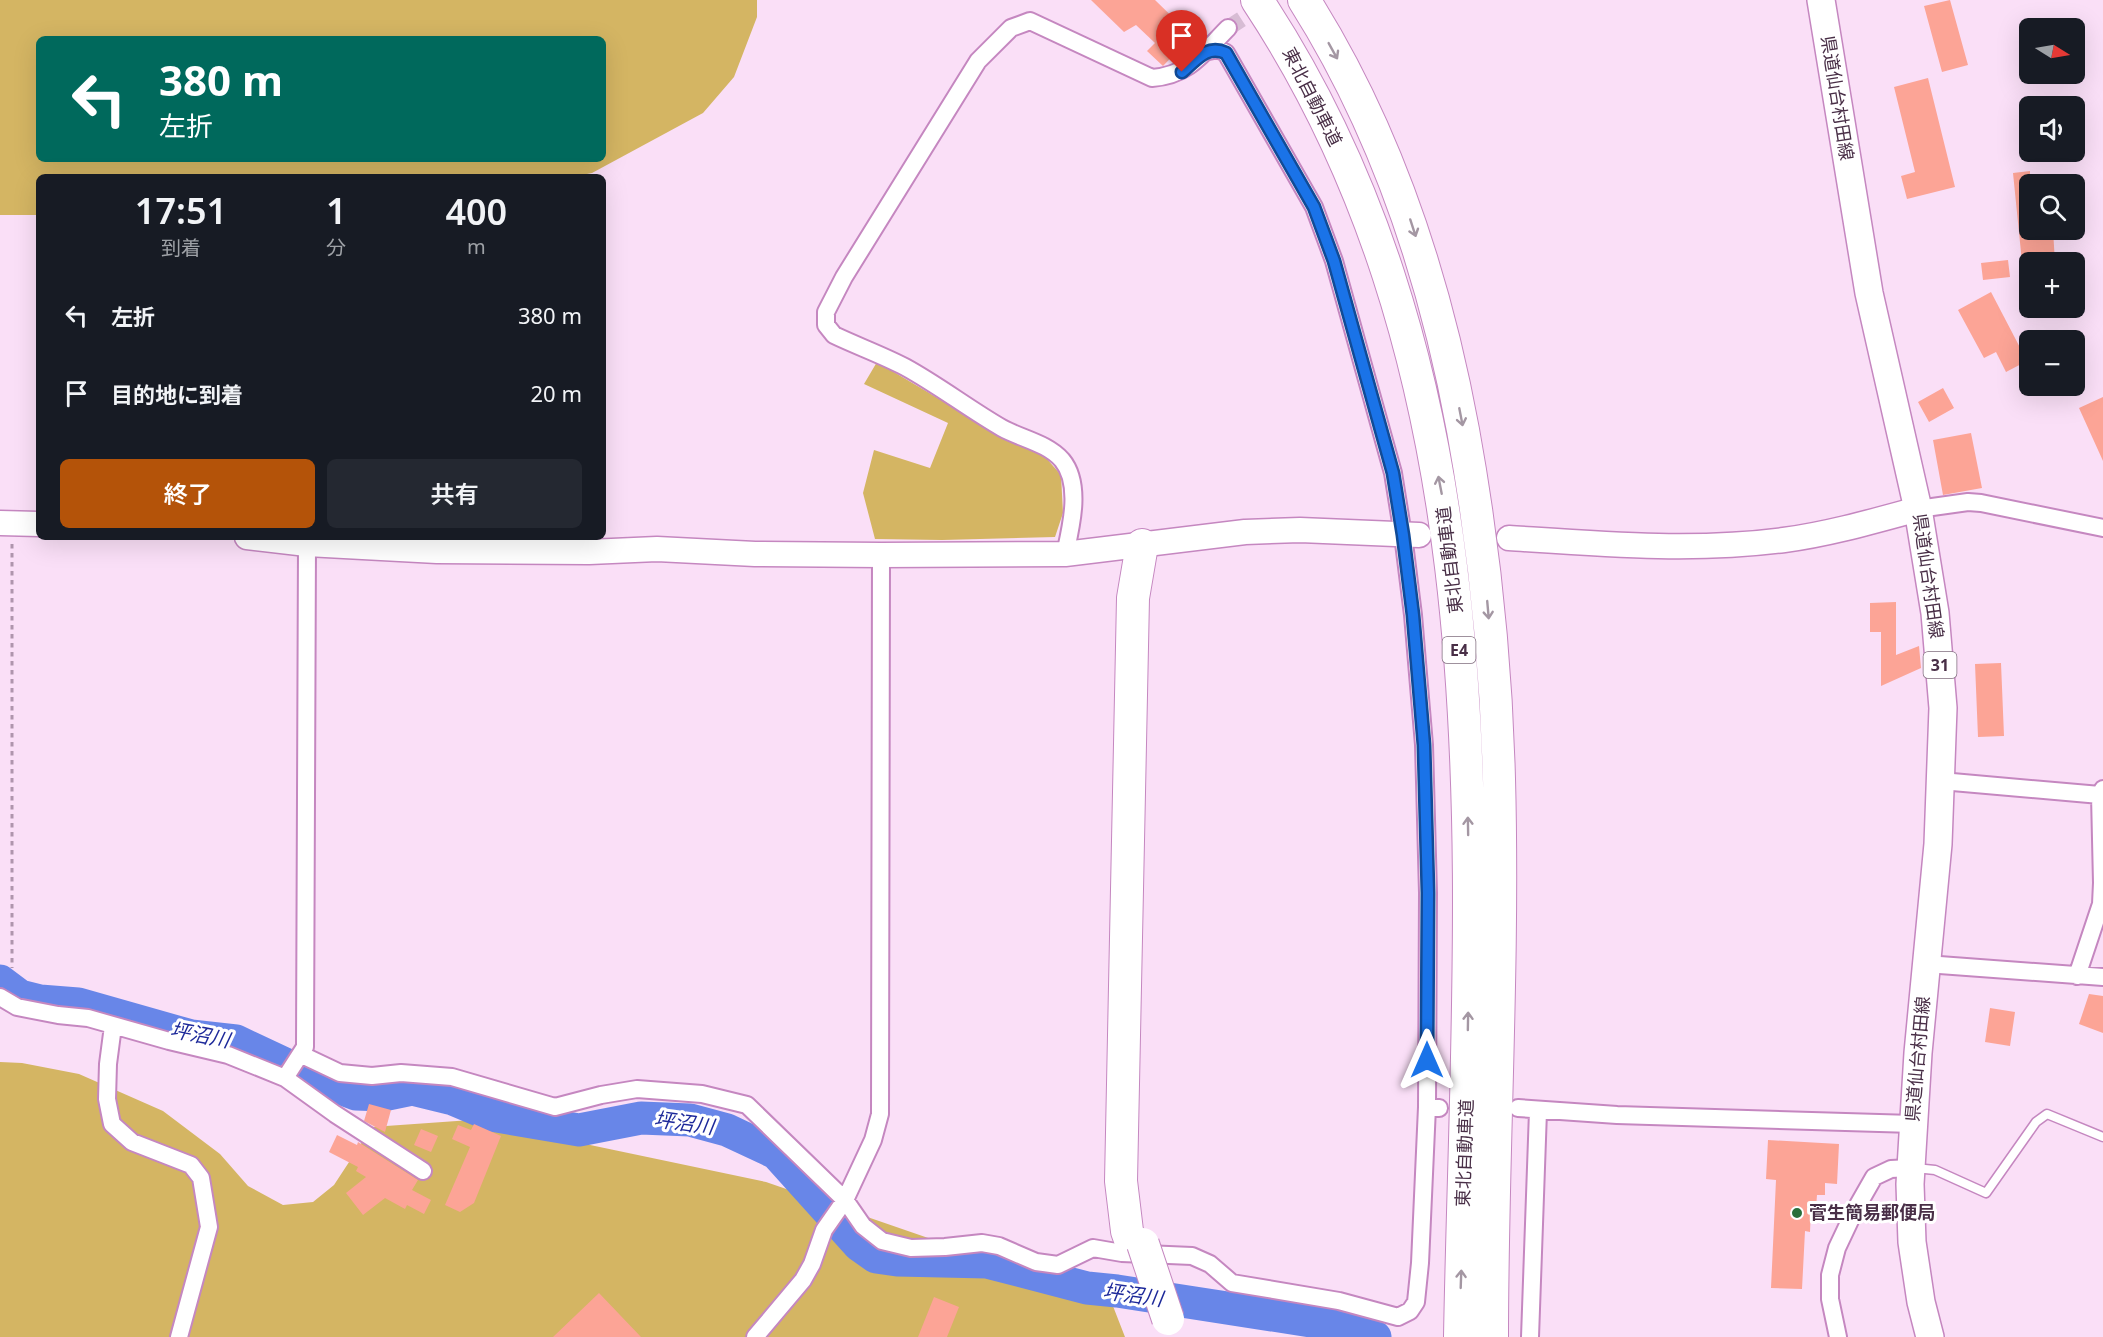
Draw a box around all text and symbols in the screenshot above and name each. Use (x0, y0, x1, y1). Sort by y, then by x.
pin (1156, 10, 1207, 72)
north arrow (2019, 18, 2085, 84)
map controls (2019, 18, 2085, 396)
icon: arrive (1165, 19, 1198, 52)
street label: 県道仙台村田線 (1816, 34, 1860, 162)
one-way arrow (1328, 41, 1339, 59)
street label: 東北自動車道 (1278, 43, 1348, 150)
text: 380 m (159, 51, 283, 108)
icon: left (60, 60, 138, 138)
button: sound (2019, 96, 2085, 162)
text: 左折 (159, 107, 213, 144)
button: search (2019, 174, 2085, 240)
text: 17:51 (135, 186, 227, 235)
text: 1 (326, 186, 347, 235)
text: 400 (445, 187, 507, 236)
one-way arrow (1408, 218, 1419, 237)
text: m (467, 233, 486, 260)
text: 到着 (161, 234, 201, 261)
text: 分 (326, 234, 346, 261)
button: + (2019, 252, 2085, 318)
icon: left (60, 299, 93, 332)
text: 380 m (518, 300, 582, 330)
text: 左折 (111, 301, 155, 331)
button: − (2019, 330, 2085, 396)
icon: arrive (60, 377, 93, 410)
text: 20 m (531, 378, 582, 408)
text: 目的地に到着 (111, 379, 243, 409)
one-way arrow (1456, 407, 1467, 426)
button: 終了 (60, 459, 315, 528)
button: 共有 (327, 459, 582, 528)
one-way arrow (1434, 476, 1445, 495)
street label: 東北自動車道 (1431, 505, 1467, 615)
street label: 県道仙台村田線 (1908, 512, 1950, 640)
one-way arrow (1483, 600, 1494, 620)
road number: E4 (1442, 637, 1476, 663)
road number: 31 (1924, 652, 1956, 678)
one-way arrow (1462, 816, 1474, 836)
street label: 県道仙台村田線 (1900, 995, 1934, 1123)
one-way arrow (1462, 1011, 1474, 1031)
water label: 坪沼川 (168, 1016, 234, 1054)
position arrow (1395, 1028, 1459, 1092)
street label: 東北自動車道 (1450, 1099, 1478, 1207)
water label: 坪沼川 (652, 1105, 718, 1140)
place label: 菅生簡易郵便局 (1809, 1200, 1935, 1224)
marker: 菅生簡易郵便局 (1790, 1206, 1804, 1220)
one-way arrow (1455, 1269, 1466, 1289)
water label: 坪沼川 (1101, 1277, 1167, 1312)

